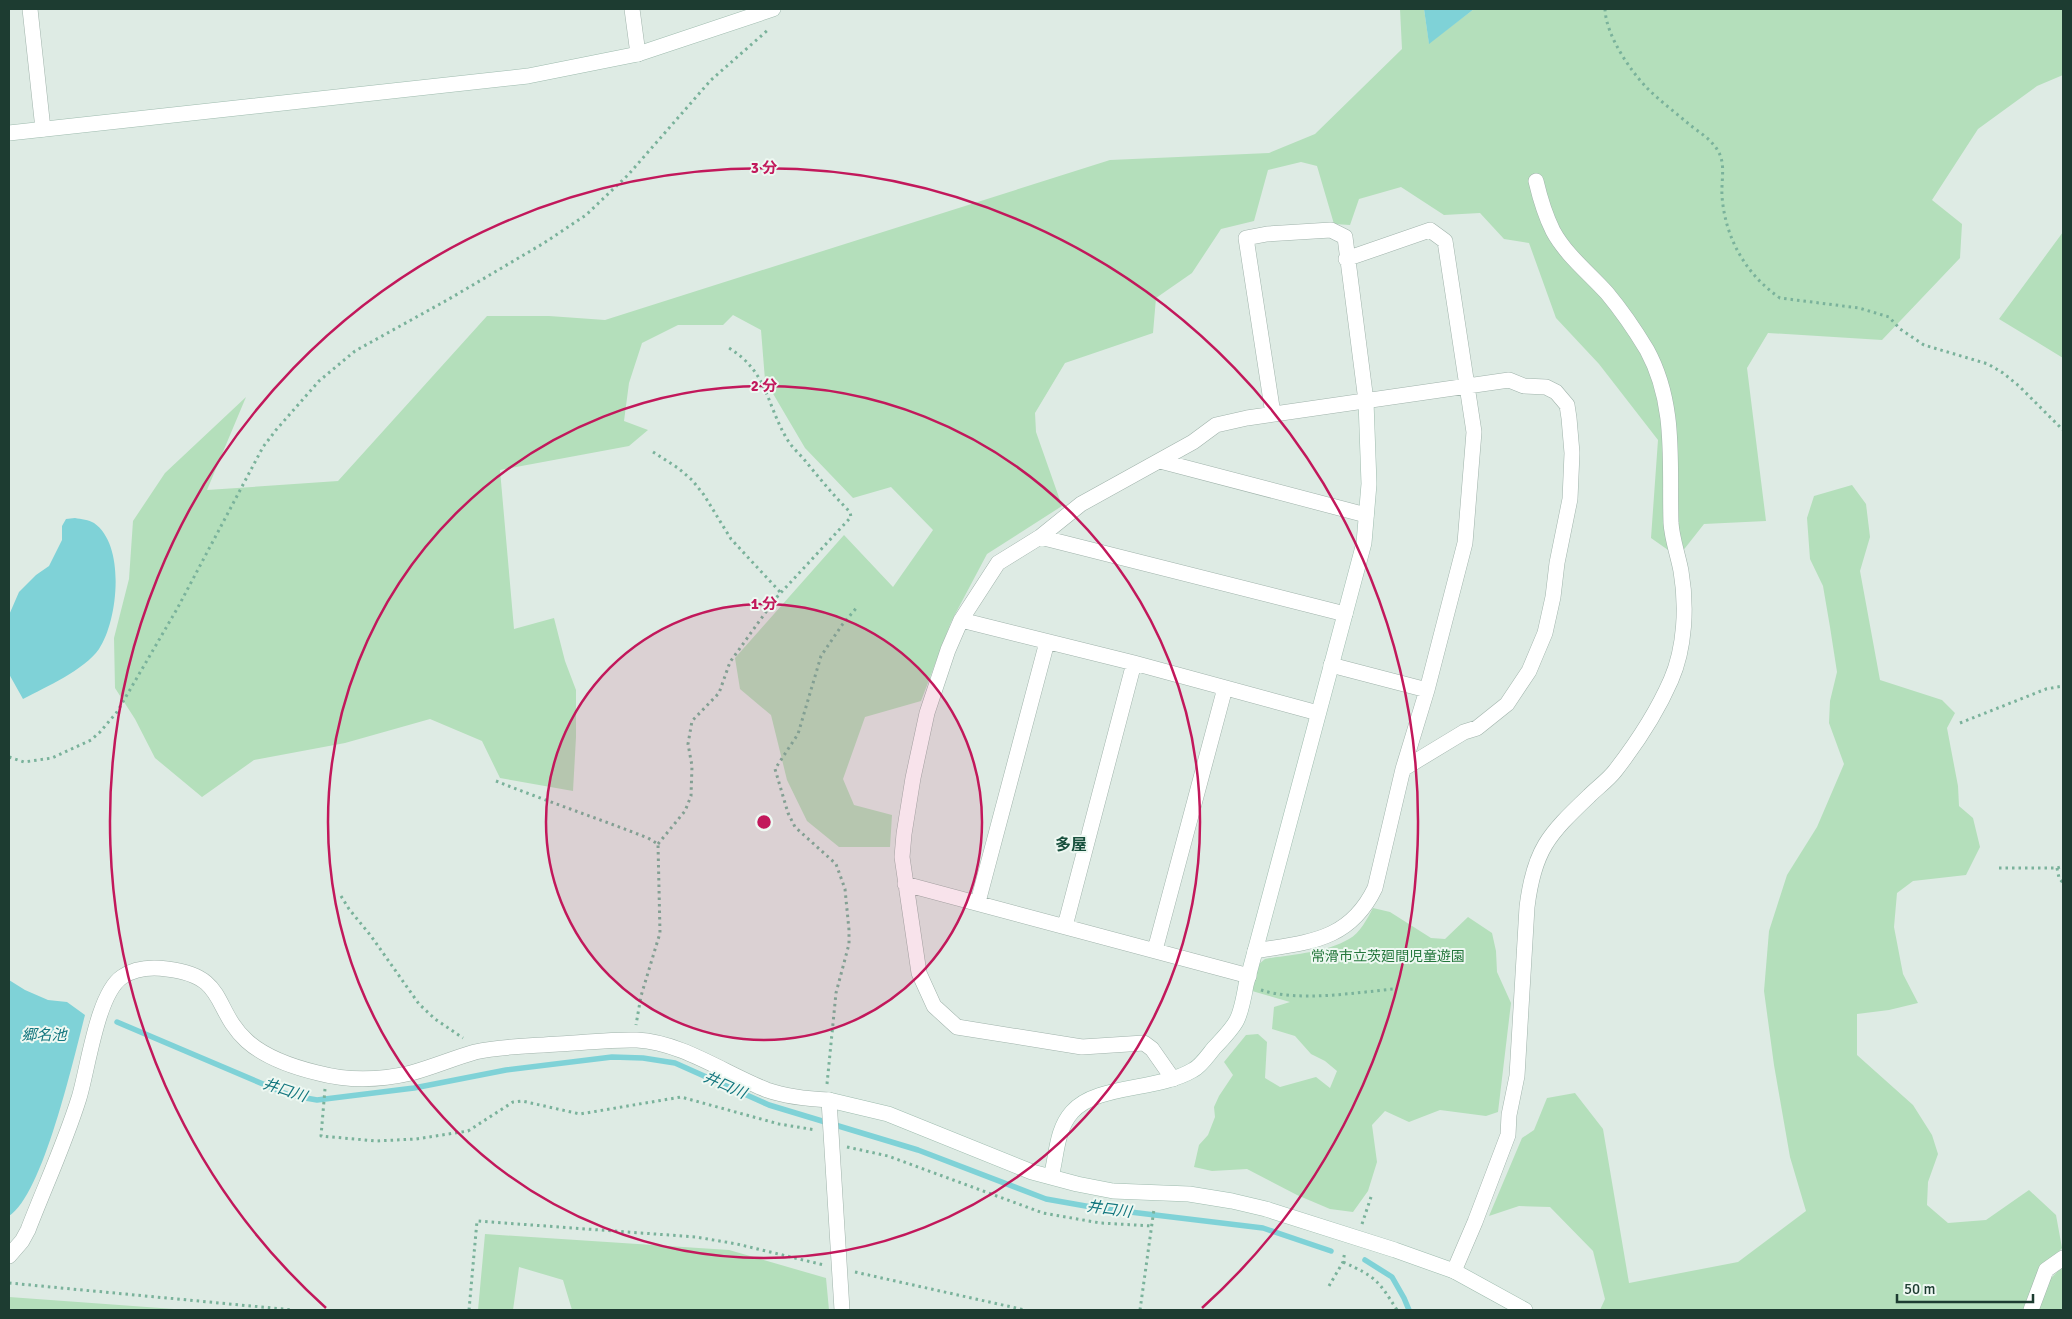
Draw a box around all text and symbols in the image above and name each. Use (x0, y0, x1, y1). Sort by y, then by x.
text: 3 分 (751, 159, 777, 177)
text: 2 分 (751, 377, 777, 395)
text: 1 分 (751, 595, 777, 613)
centre of rings (755, 813, 773, 831)
district label: 多屋 (1055, 835, 1087, 855)
park label: 常滑市立茨廻間児童遊園 (1311, 948, 1465, 965)
water label: 郷名池 (21, 1026, 68, 1044)
water label: 井口川 (701, 1068, 751, 1103)
water label: 井口川 (261, 1074, 311, 1106)
water label: 井口川 (1085, 1197, 1135, 1221)
scale bar (1897, 1272, 2033, 1304)
text: 50 m (1904, 1280, 1935, 1298)

